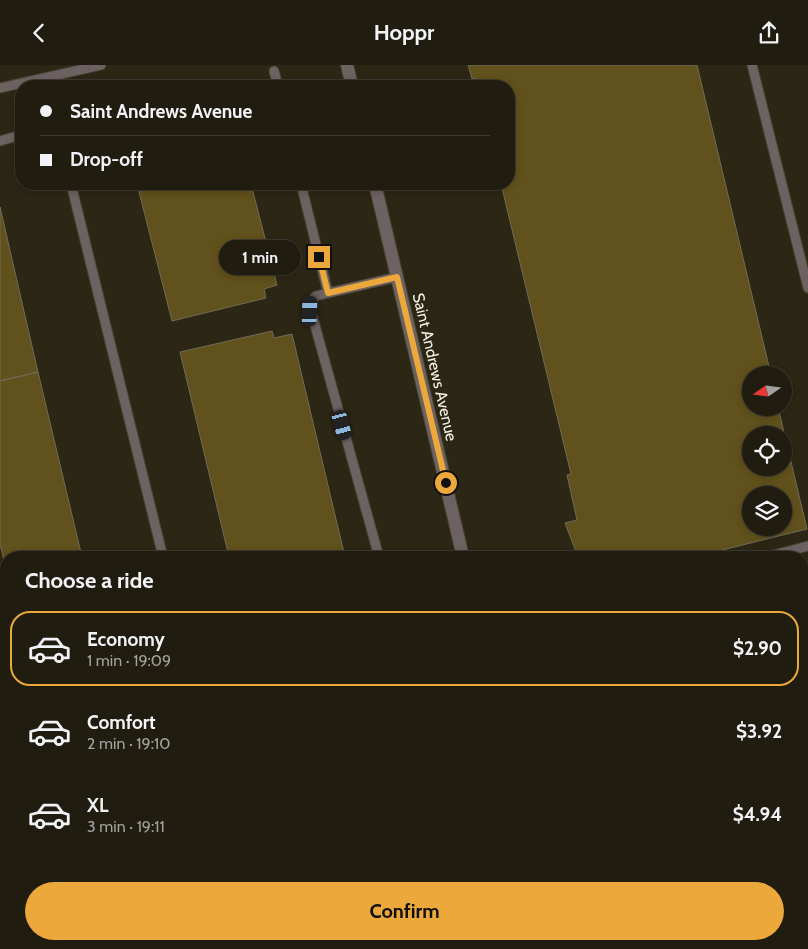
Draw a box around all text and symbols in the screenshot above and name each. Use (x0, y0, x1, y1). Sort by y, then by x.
icon: back (25, 19, 53, 47)
text: Hoppr (374, 19, 434, 46)
icon: share (755, 19, 783, 47)
text: Saint Andrews Avenue (70, 100, 252, 123)
text: Drop-off (70, 148, 143, 171)
callout: 1 min (219, 239, 302, 275)
route end (308, 246, 330, 268)
text: 1 min (242, 248, 278, 267)
street label: Saint Andrews Avenue (409, 291, 461, 443)
car (301, 296, 318, 326)
north arrow (742, 366, 792, 416)
map controls (742, 366, 792, 536)
car (330, 409, 353, 441)
button: locate (742, 426, 792, 476)
route start (435, 472, 457, 494)
button: layers (742, 486, 792, 536)
text: Choose a ride (25, 567, 154, 594)
icon: car (27, 626, 72, 671)
text: Economy (87, 628, 165, 651)
text: $2.90 (733, 637, 782, 660)
text: 1 min · 19:09 (87, 651, 171, 670)
icon: car (27, 709, 72, 754)
text: Comfort (87, 711, 156, 734)
text: $3.92 (736, 720, 782, 743)
text: 2 min · 19:10 (87, 734, 170, 753)
icon: car (27, 792, 72, 837)
text: XL (87, 794, 108, 817)
text: $4.94 (733, 803, 782, 826)
text: 3 min · 19:11 (87, 817, 165, 836)
button: Confirm (25, 882, 784, 940)

